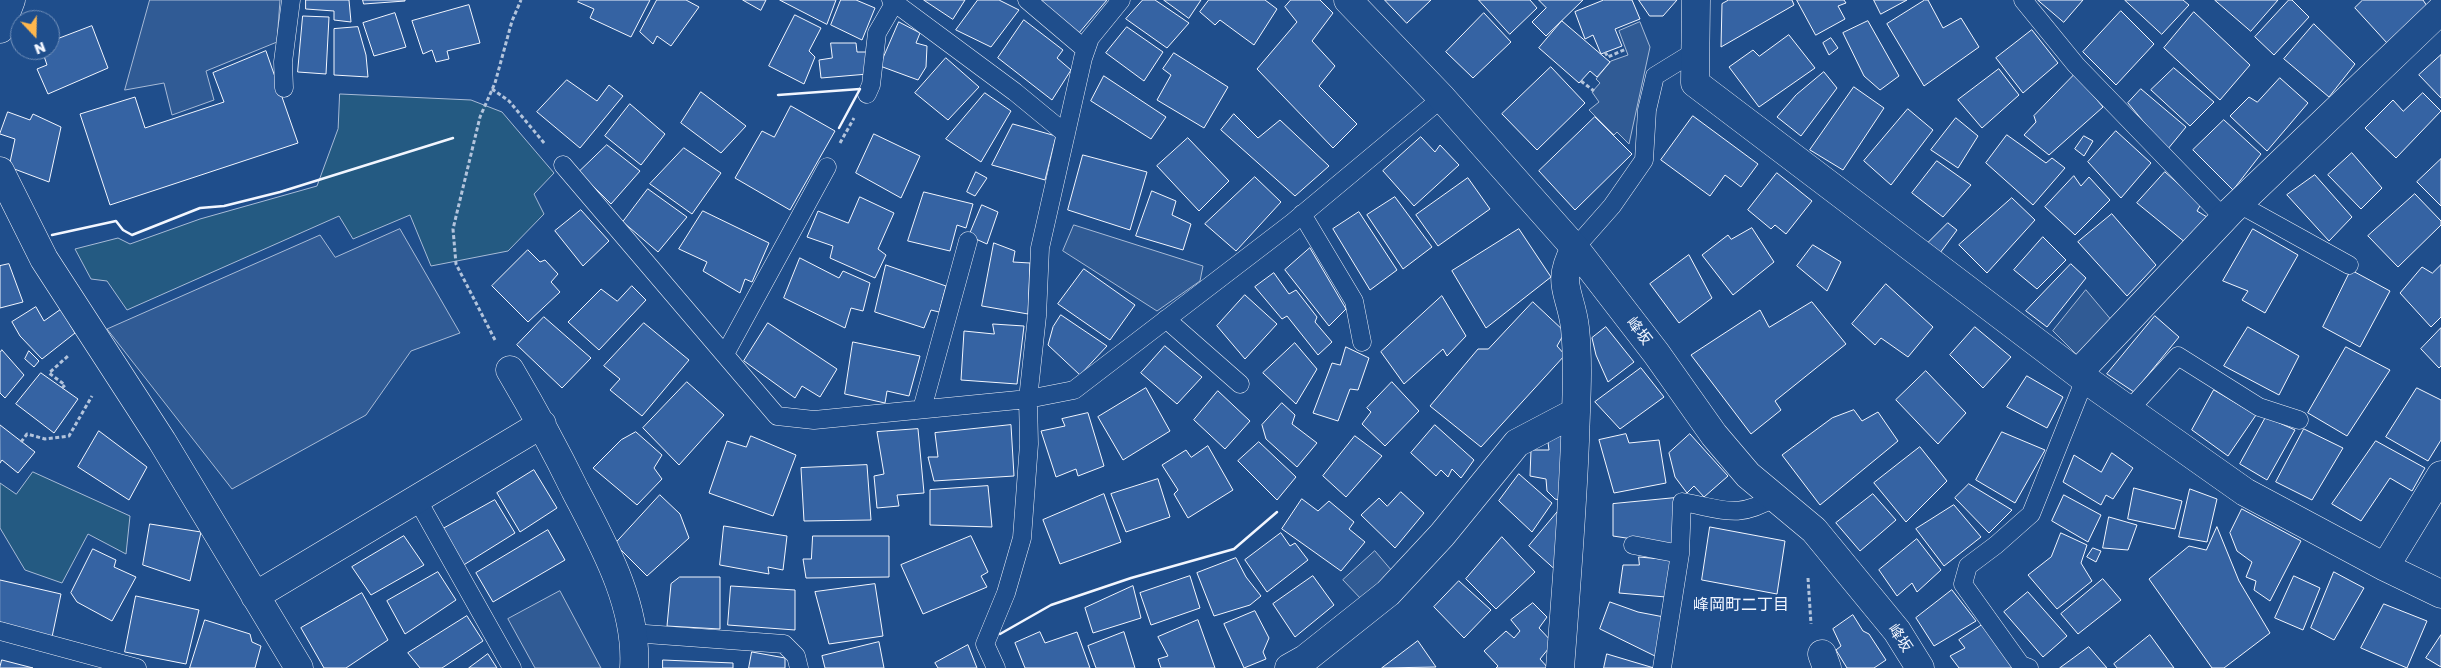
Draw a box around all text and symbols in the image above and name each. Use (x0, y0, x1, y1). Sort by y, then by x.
north arrow (10, 10, 60, 60)
text: N (32, 39, 48, 58)
street label: 峰坂 (1623, 314, 1655, 348)
district label: 峰岡町二丁目 (1693, 595, 1789, 615)
street label: 峰坂 (1884, 621, 1916, 655)

